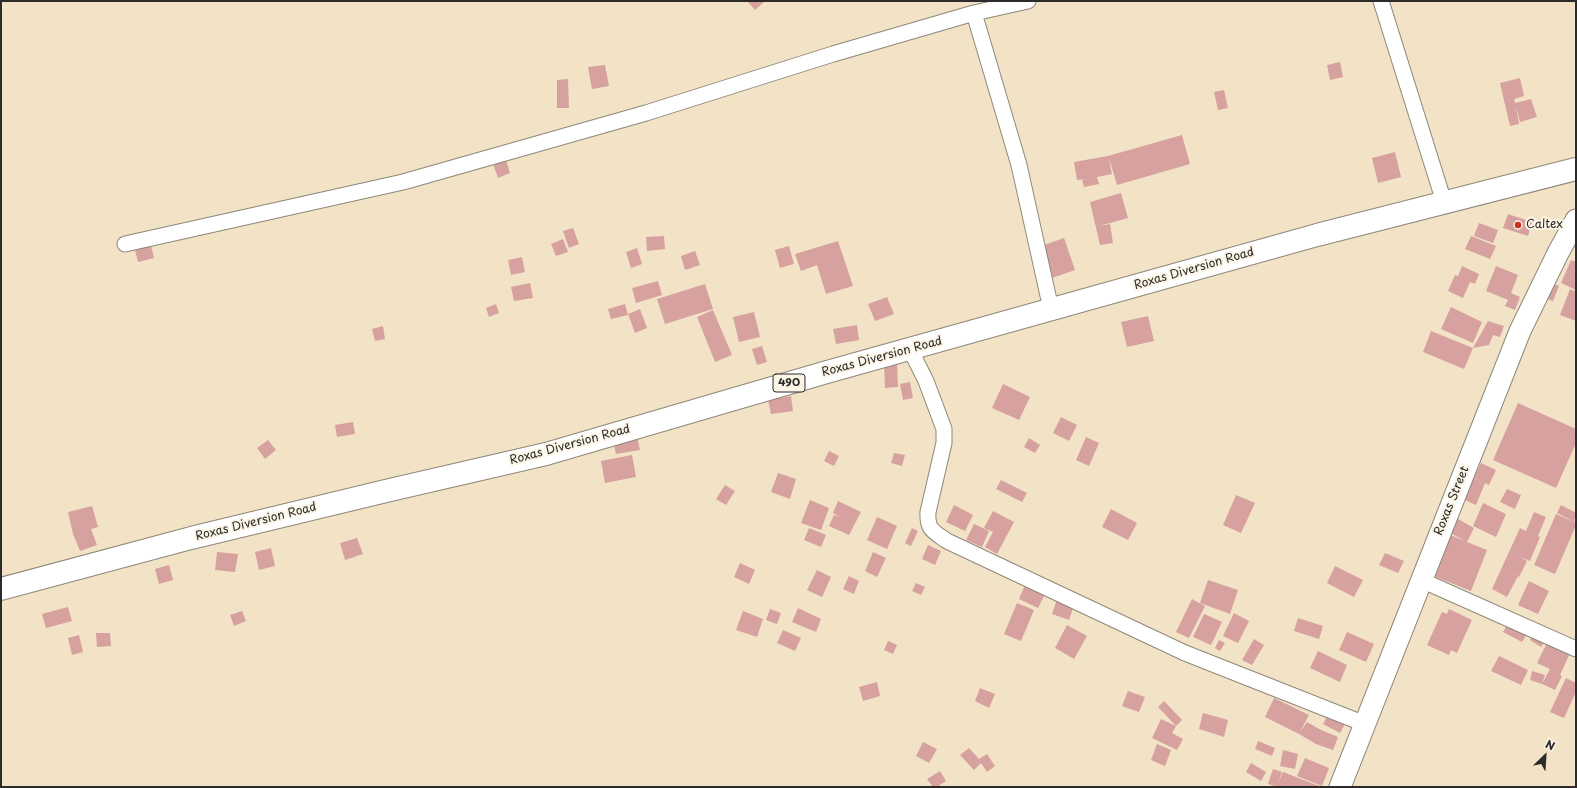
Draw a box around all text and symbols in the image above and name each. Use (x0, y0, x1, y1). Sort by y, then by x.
place label: Caltex (1526, 218, 1563, 232)
marker: Caltex (1513, 220, 1523, 230)
street label: Roxas Diversion Road (1132, 245, 1256, 293)
street label: Roxas Diversion Road (820, 334, 944, 380)
road number: 490 (773, 374, 805, 392)
street label: Roxas Diversion Road (508, 422, 632, 468)
street label: Roxas Street (1432, 464, 1472, 538)
street label: Roxas Diversion Road (194, 500, 318, 544)
text: N (1543, 735, 1558, 754)
north arrow (1525, 736, 1565, 776)

